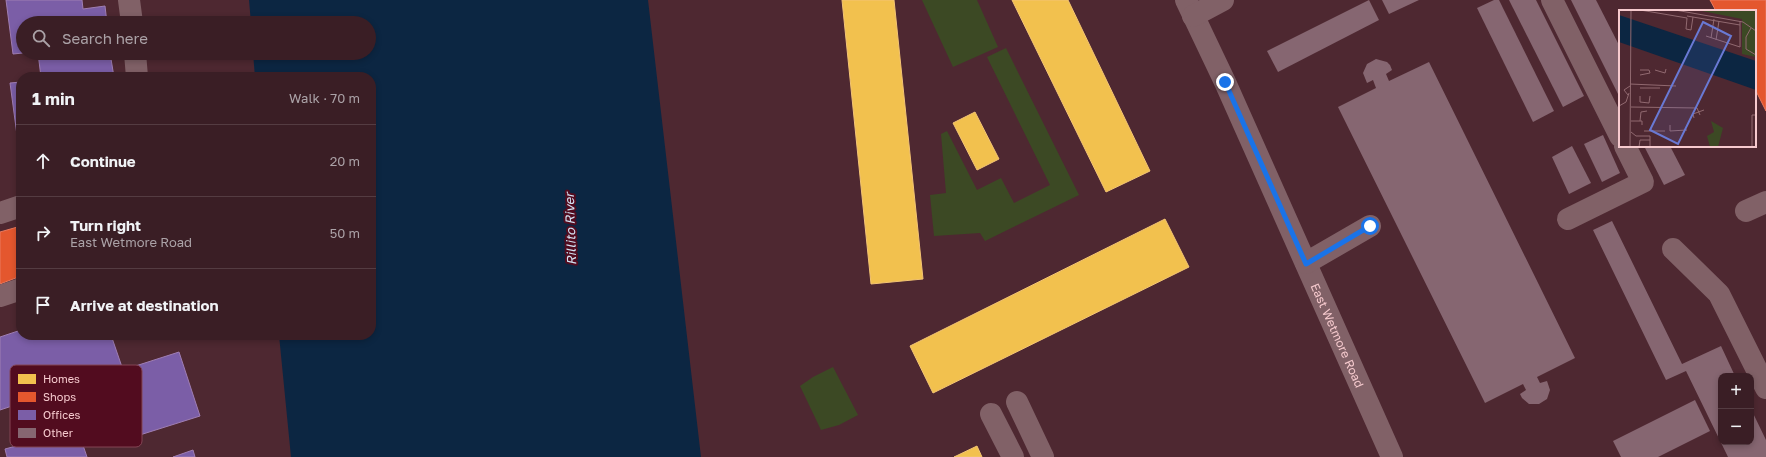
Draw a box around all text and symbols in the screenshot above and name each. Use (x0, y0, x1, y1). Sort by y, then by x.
inset map (1619, 10, 1756, 147)
search box (16, 16, 376, 60)
icon: search (30, 27, 52, 49)
text: Search here (62, 29, 148, 47)
route end (1216, 73, 1234, 91)
text: 1 min (32, 88, 75, 109)
text: Walk · 70 m (289, 90, 360, 106)
icon: ahead (32, 150, 54, 172)
text: Continue (70, 152, 136, 170)
text: 20 m (330, 153, 360, 169)
water label: Rillito River (561, 191, 579, 265)
text: Turn right (70, 216, 141, 234)
route start (1361, 217, 1379, 235)
icon: right (32, 222, 54, 244)
text: 50 m (330, 225, 360, 241)
text: East Wetmore Road (70, 234, 192, 250)
street label: East Wetmore Road (1308, 281, 1368, 390)
icon: arrive (32, 294, 54, 316)
text: Arrive at destination (70, 296, 219, 314)
legend (10, 365, 142, 447)
text: Homes (43, 372, 80, 385)
map controls (1718, 373, 1754, 445)
button: + (1718, 373, 1754, 409)
text: Shops (43, 390, 76, 403)
text: Offices (43, 408, 81, 421)
button: − (1718, 409, 1754, 445)
text: Other (43, 426, 74, 439)

